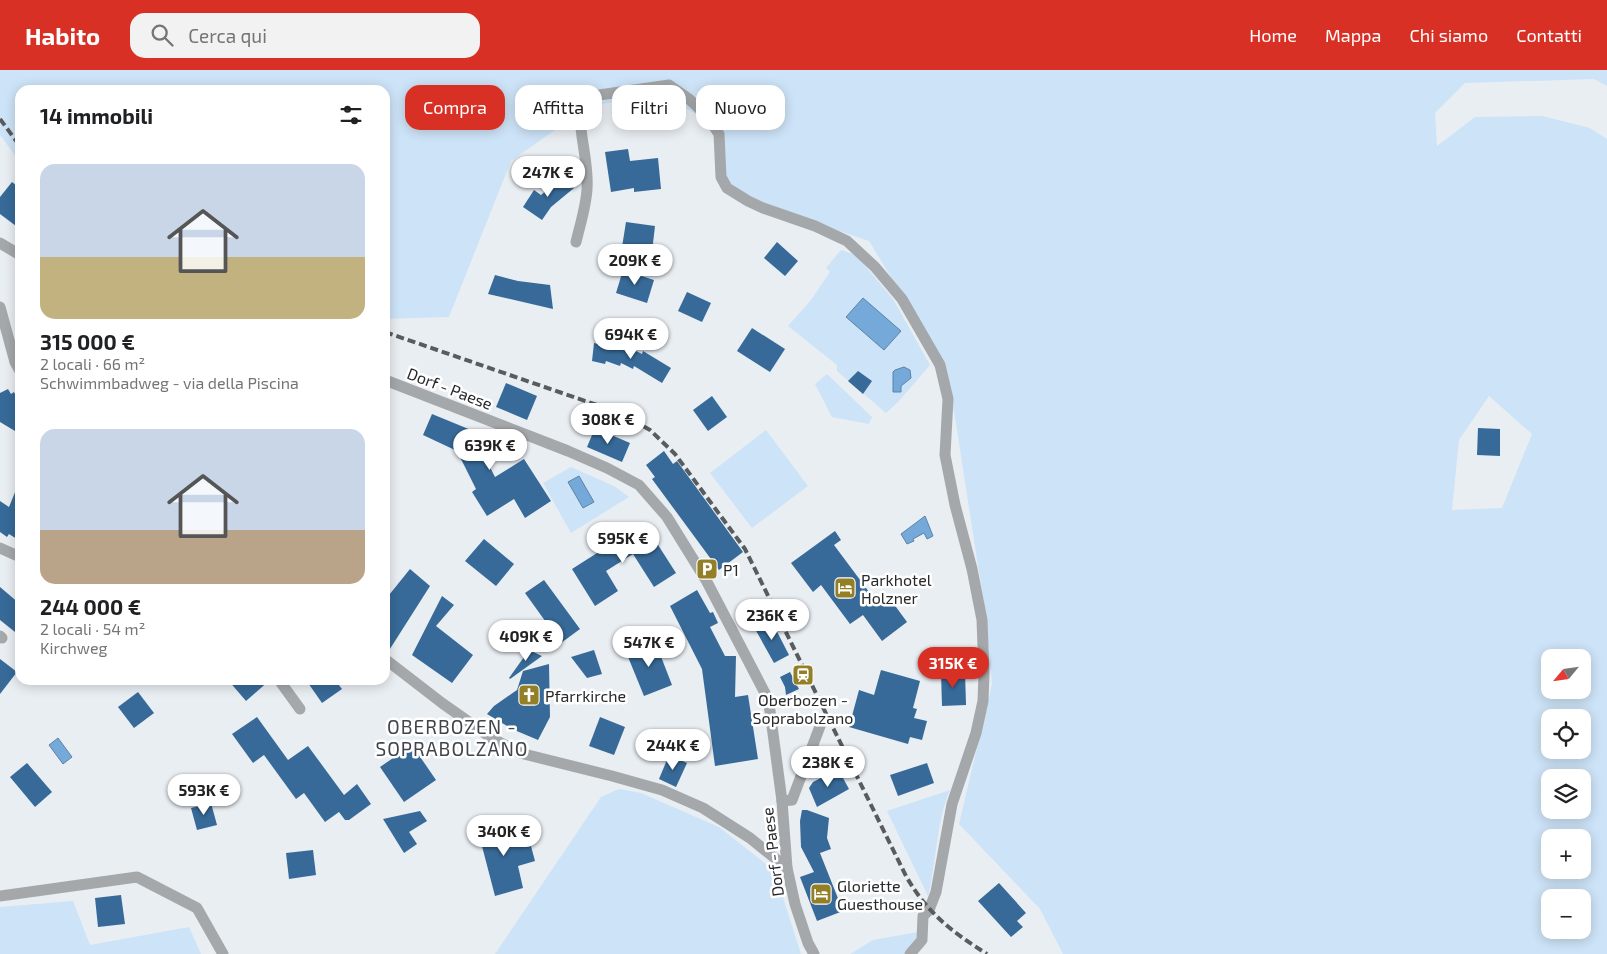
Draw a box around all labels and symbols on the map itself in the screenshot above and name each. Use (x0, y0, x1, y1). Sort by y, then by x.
pin: 247K € (507, 156, 589, 198)
pin: 209K € (594, 244, 676, 286)
pin: 694K € (590, 318, 672, 360)
street label: Dorf - Paese (405, 363, 495, 413)
pin: 308K € (567, 402, 649, 445)
pin: 639K € (449, 428, 531, 471)
pin: 595K € (582, 522, 664, 564)
parking icon: P1 (695, 557, 719, 581)
place label: P1 (723, 560, 739, 579)
place label: Parkhotel Holzner (861, 570, 932, 607)
hotel icon: Parkhotel Holzner (833, 576, 857, 600)
pin: 236K € (731, 598, 813, 641)
pin: 409K € (485, 620, 567, 662)
pin: 547K € (608, 626, 690, 668)
pin: 315K € (912, 646, 994, 689)
north arrow (1541, 649, 1591, 699)
station icon: Oberbozen - Soprabolzano (791, 663, 815, 687)
church icon: Pfarrkirche (517, 683, 541, 707)
place label: Pfarrkirche (545, 686, 626, 705)
place label: Oberbozen - Soprabolzano (753, 690, 853, 727)
district label: OBERBOZEN - SOPRABOLZANO (375, 715, 529, 760)
pin: 244K € (632, 728, 714, 771)
pin: 238K € (787, 746, 869, 788)
pin: 593K € (163, 774, 245, 816)
street label: Dorf - Paese (757, 806, 787, 898)
pin: 340K € (463, 814, 545, 857)
place label: Gloriette Guesthouse (837, 876, 923, 913)
hotel icon: Gloriette Guesthouse (809, 882, 833, 906)

